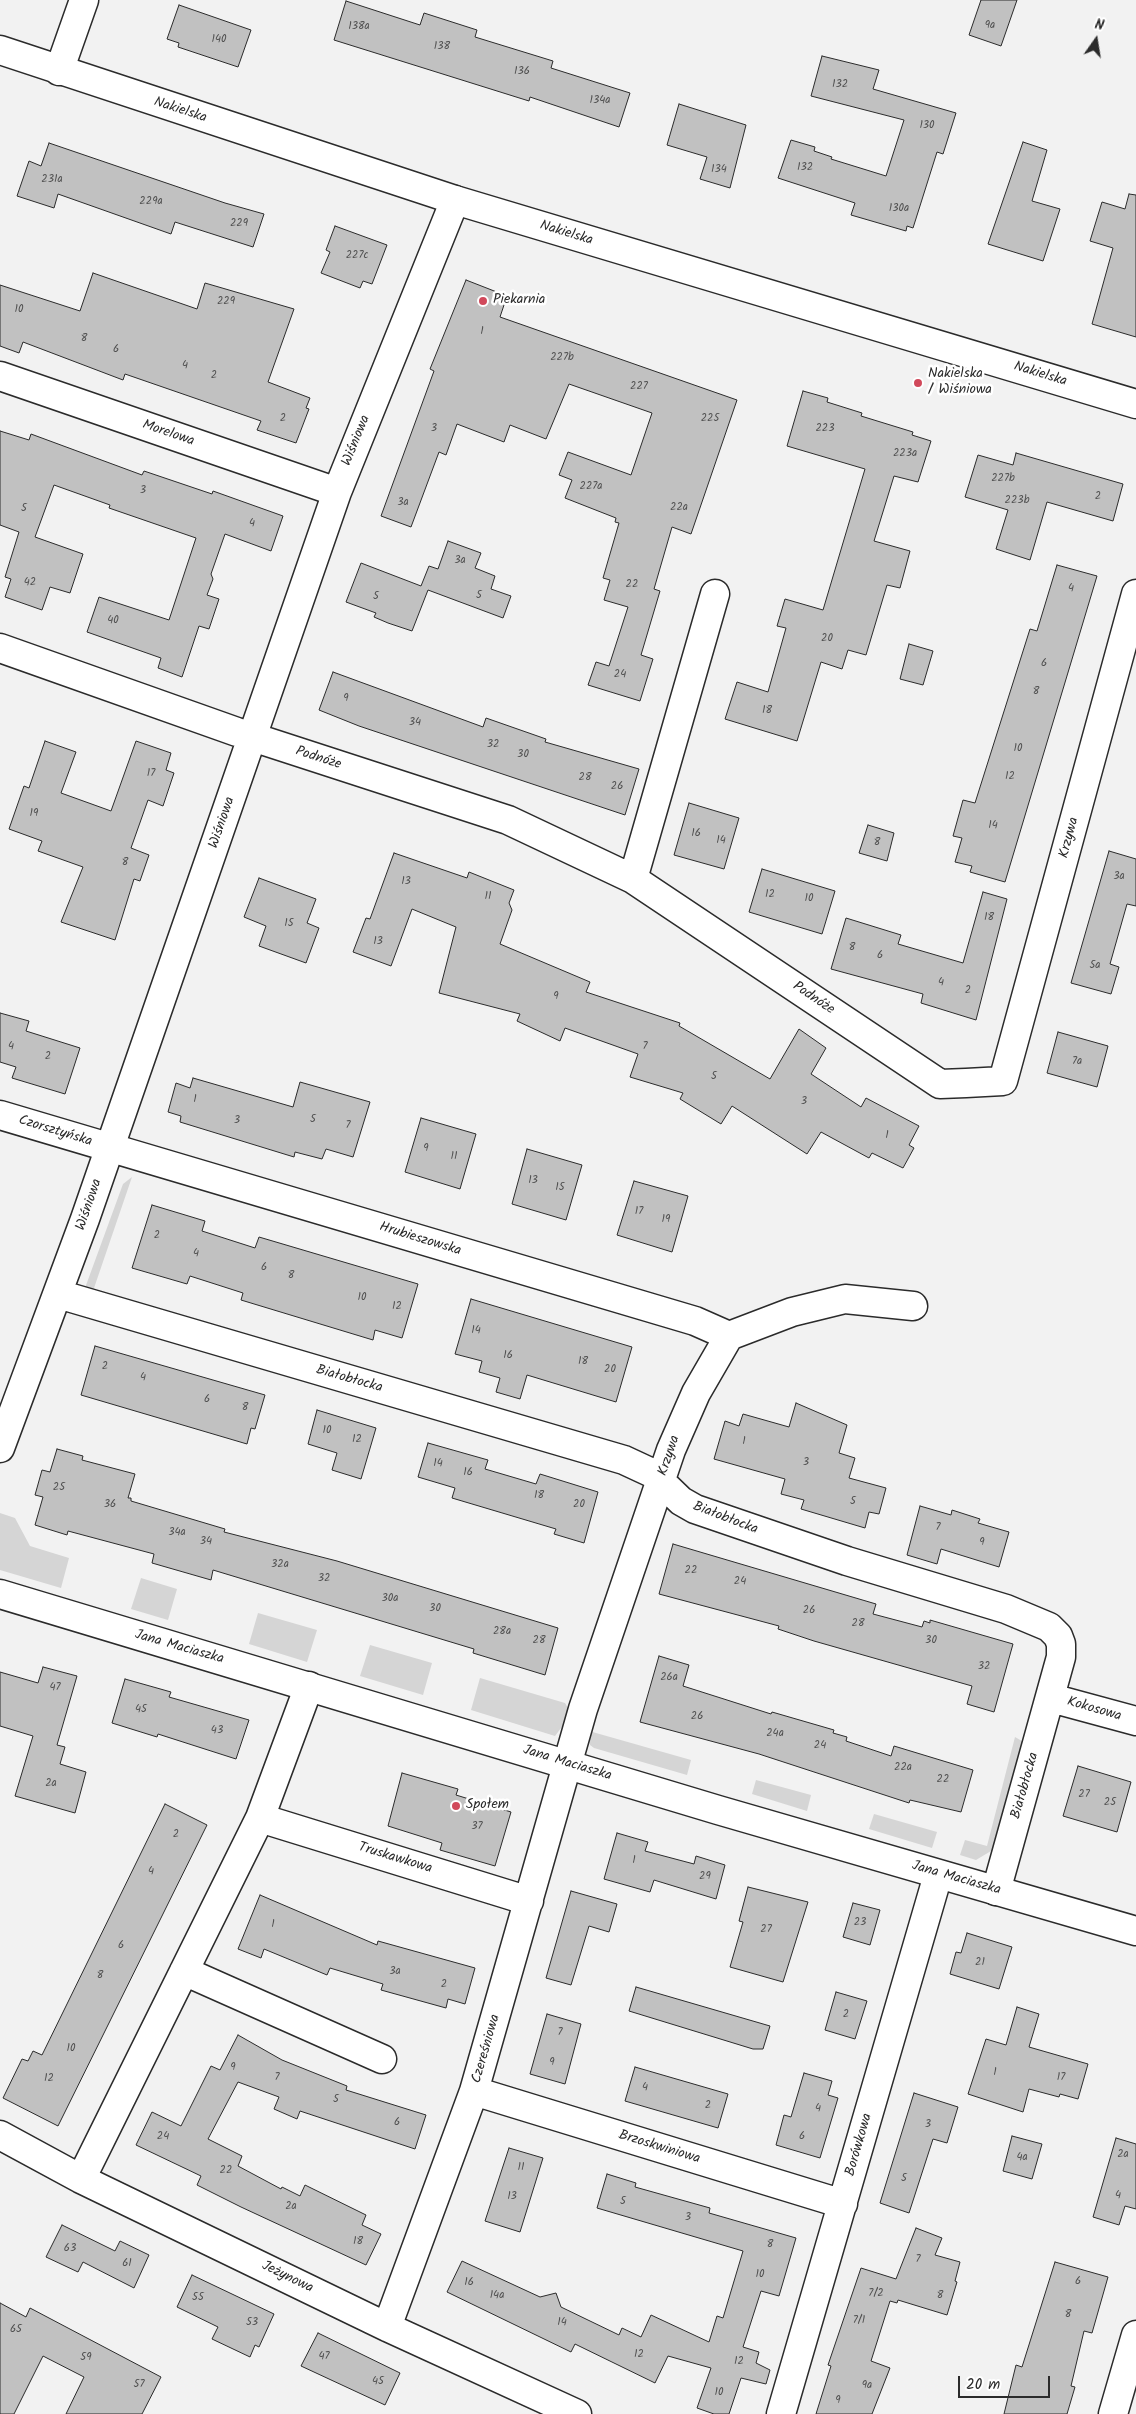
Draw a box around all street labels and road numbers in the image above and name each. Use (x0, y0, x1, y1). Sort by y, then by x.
street label: Nakielska (151, 95, 209, 127)
street label: Nakielska (537, 218, 595, 250)
street label: Nakielska (1011, 359, 1069, 391)
street label: Wiśniowa (339, 413, 375, 469)
street label: Morelowa (140, 417, 196, 451)
street label: Podnóże (293, 744, 343, 774)
street label: Wiśniowa (206, 795, 240, 851)
street label: Krzywa (1056, 816, 1084, 860)
street label: Podnóże (789, 979, 837, 1019)
street label: Czorsztyńska (16, 1113, 94, 1151)
street label: Wiśniowa (73, 1177, 107, 1233)
street label: Hrubieszowska (377, 1220, 463, 1260)
street label: Białobłocka (314, 1363, 384, 1397)
street label: Krzywa (655, 1434, 685, 1478)
street label: Białobłocka (690, 1499, 760, 1539)
street label: Jana Maciaszka (133, 1627, 225, 1669)
street label: Kokosowa (1065, 1694, 1123, 1726)
street label: Jana Maciaszka (521, 1743, 613, 1785)
street label: Białobłocka (1009, 1751, 1043, 1821)
street label: Truskawkowa (356, 1840, 434, 1878)
street label: Jana Maciaszka (910, 1858, 1002, 1900)
street label: Czereśniowa (469, 2013, 505, 2085)
street label: Borówkowa (843, 2112, 877, 2178)
street label: Brzoskwiniowa (616, 2128, 702, 2168)
street label: Jeżynowa (258, 2258, 316, 2298)

